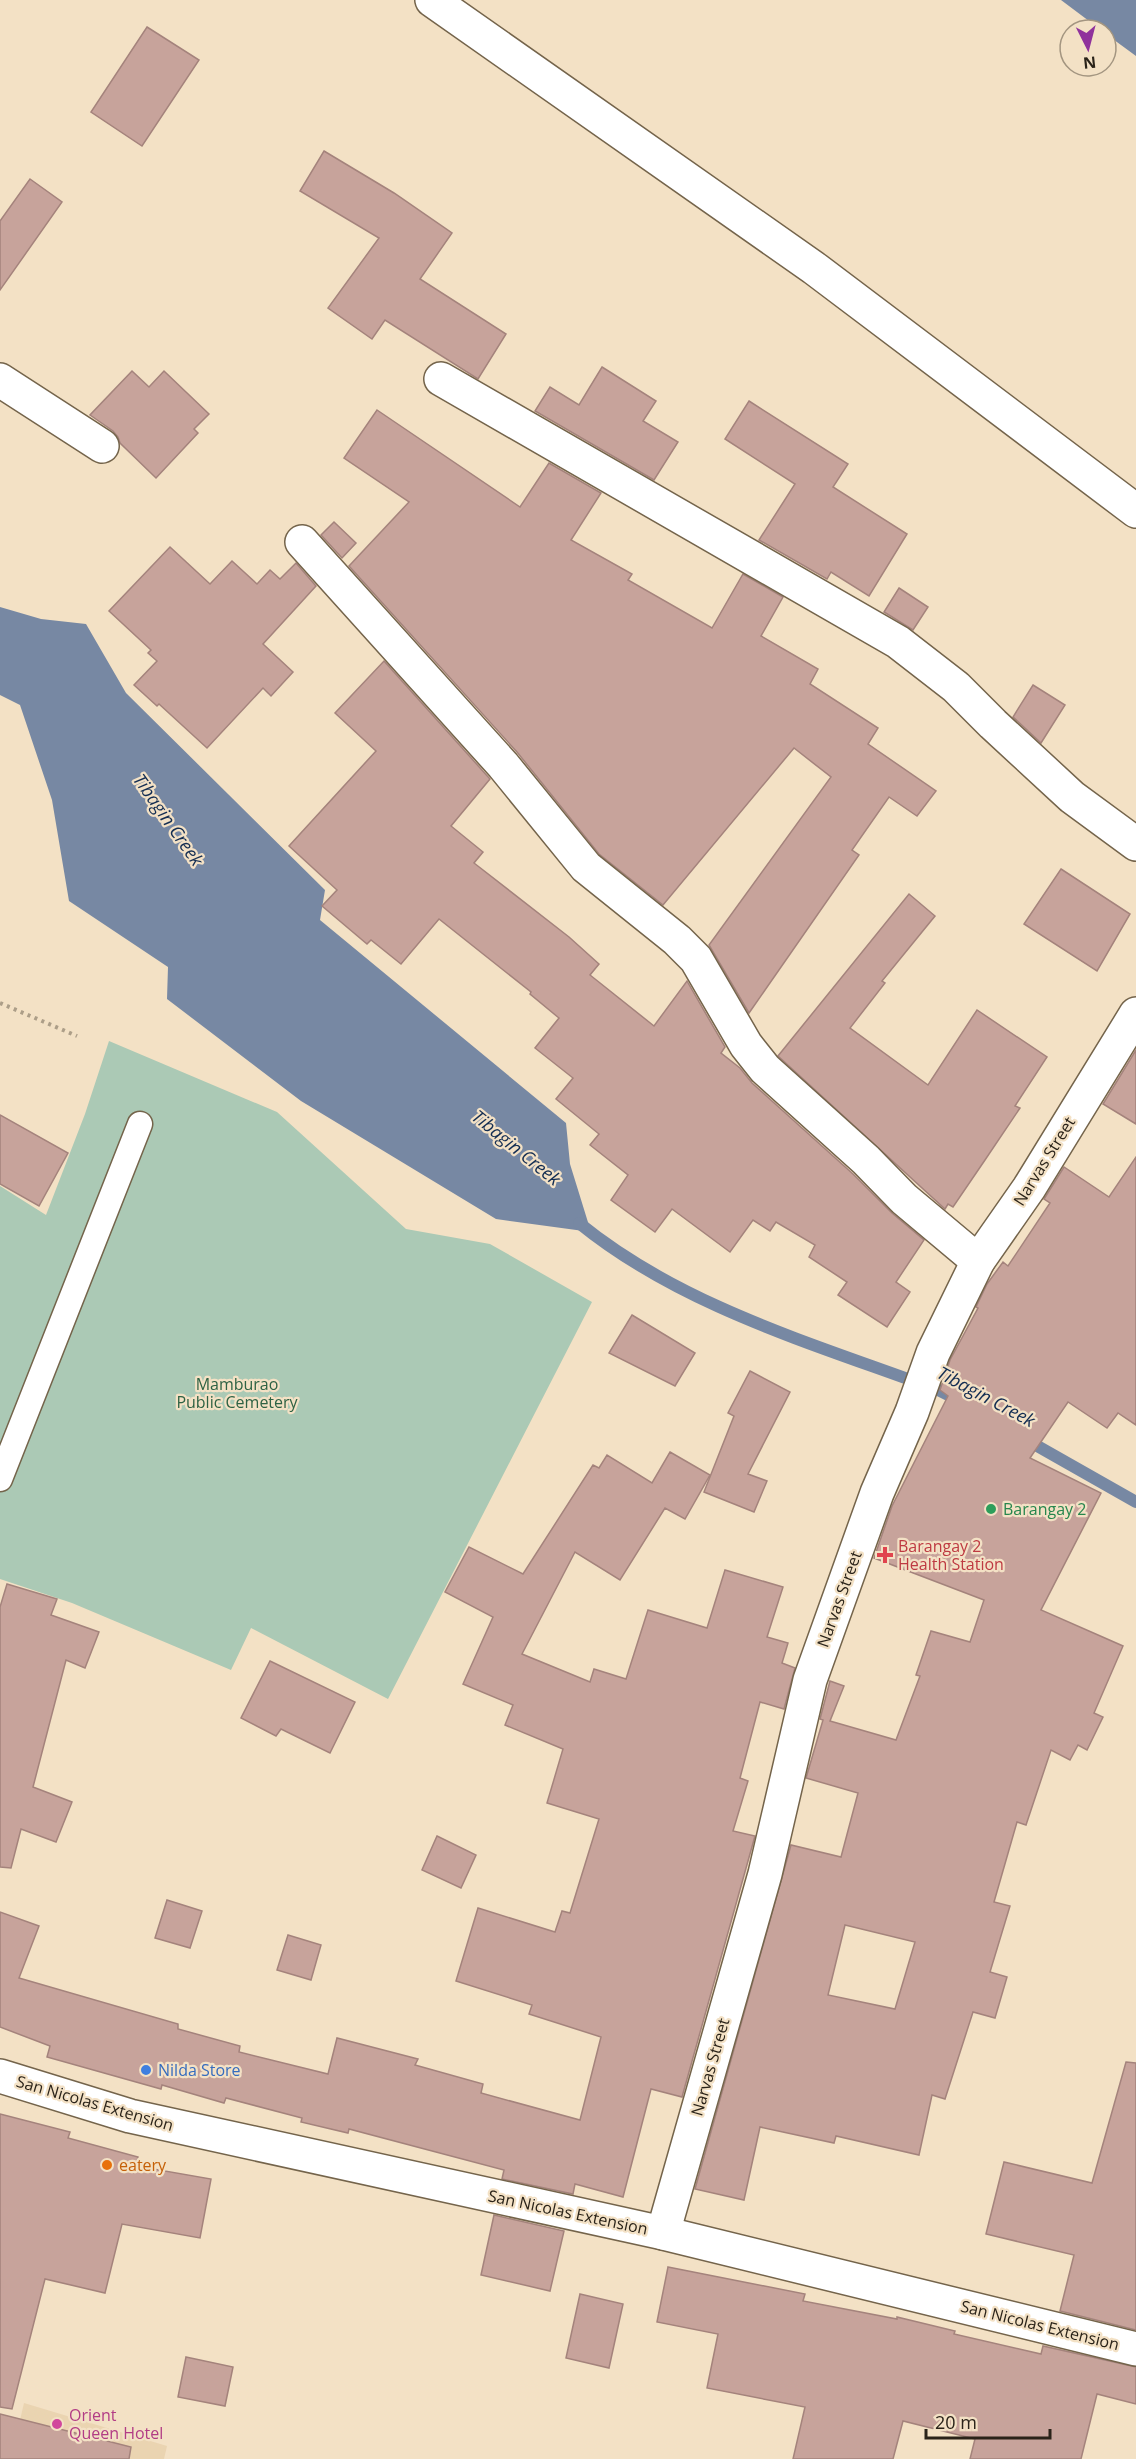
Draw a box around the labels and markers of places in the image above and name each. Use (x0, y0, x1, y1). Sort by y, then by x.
place label: Barangay 2 (1003, 1498, 1086, 1520)
marker: Barangay 2 (984, 1502, 998, 1516)
place label: Barangay 2 Health Station (898, 1535, 1004, 1575)
marker: Barangay 2 Health Station (876, 1546, 894, 1564)
place label: Nilda Store (158, 2059, 241, 2081)
marker: Nilda Store (139, 2063, 153, 2077)
place label: eatery (119, 2154, 167, 2176)
marker: eatery (100, 2158, 114, 2172)
place label: Orient Queen Hotel (69, 2404, 163, 2444)
marker: Orient Queen Hotel (50, 2417, 64, 2431)

